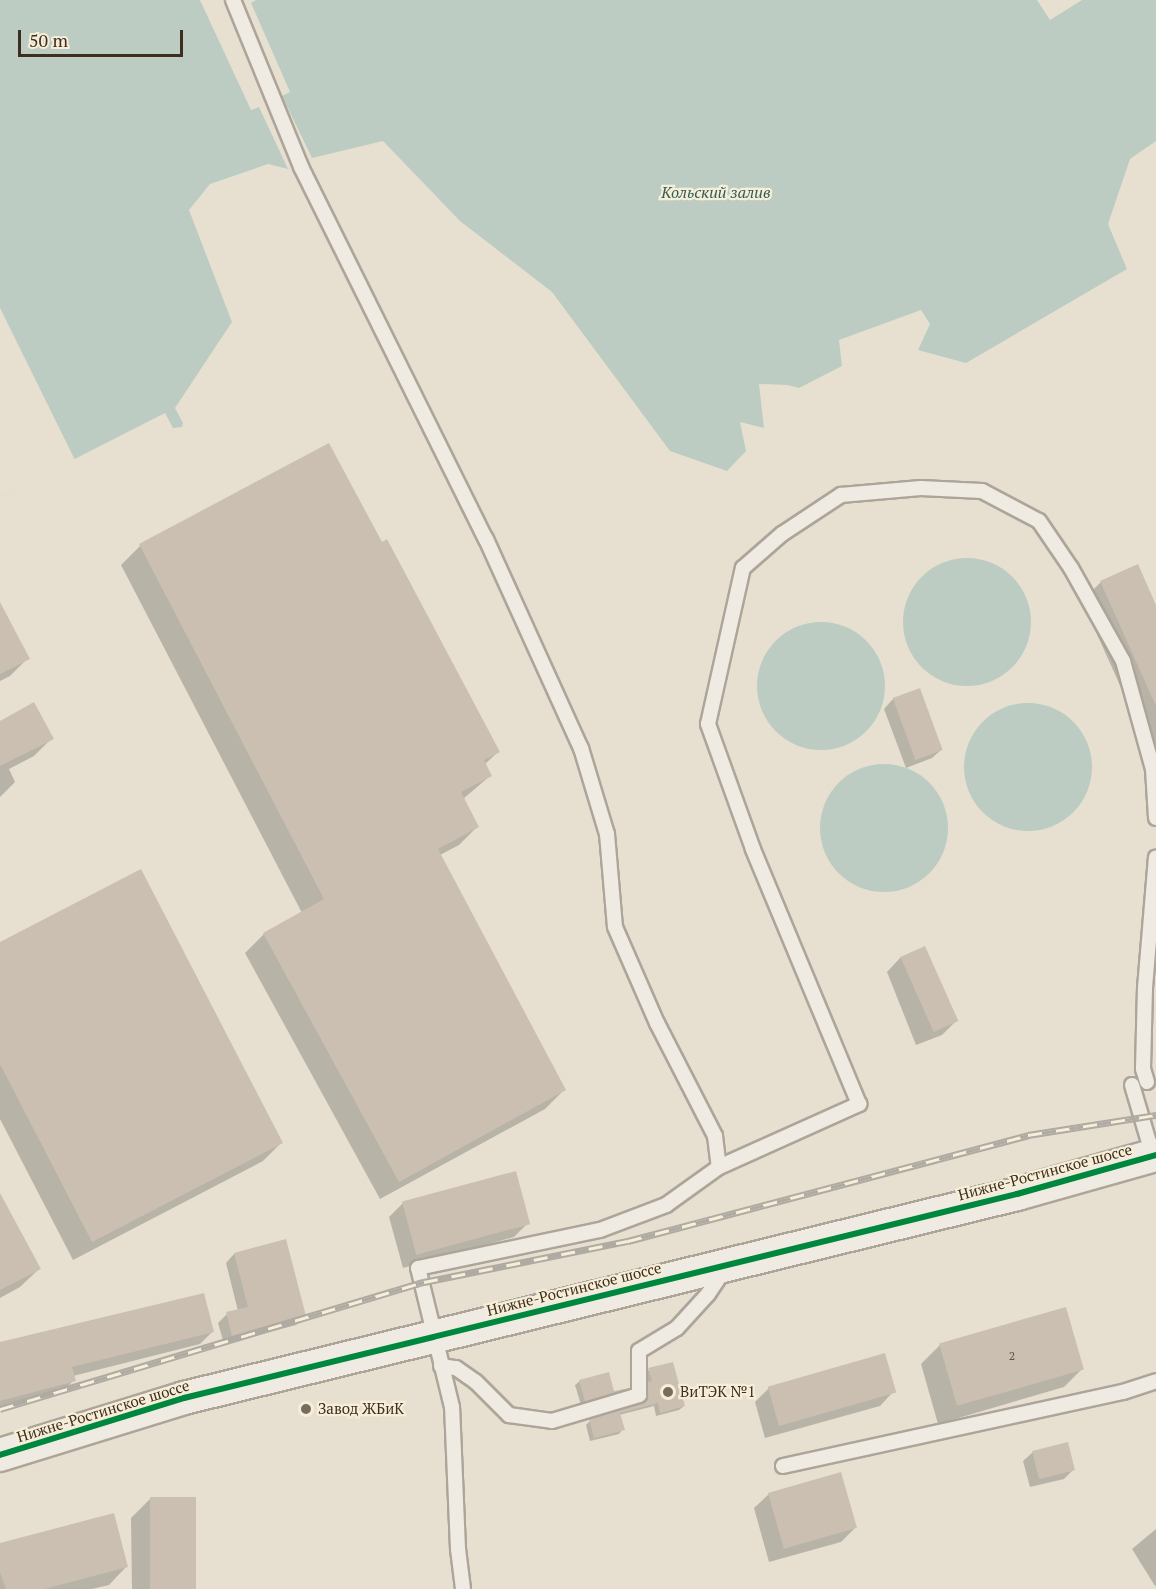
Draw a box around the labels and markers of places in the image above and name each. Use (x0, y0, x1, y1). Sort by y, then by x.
place label: ВиТЭК №1 (680, 1383, 755, 1401)
marker: ВиТЭК №1 (661, 1385, 675, 1399)
place label: Завод ЖБиК (318, 1400, 404, 1418)
marker: Завод ЖБиК (299, 1402, 313, 1416)

